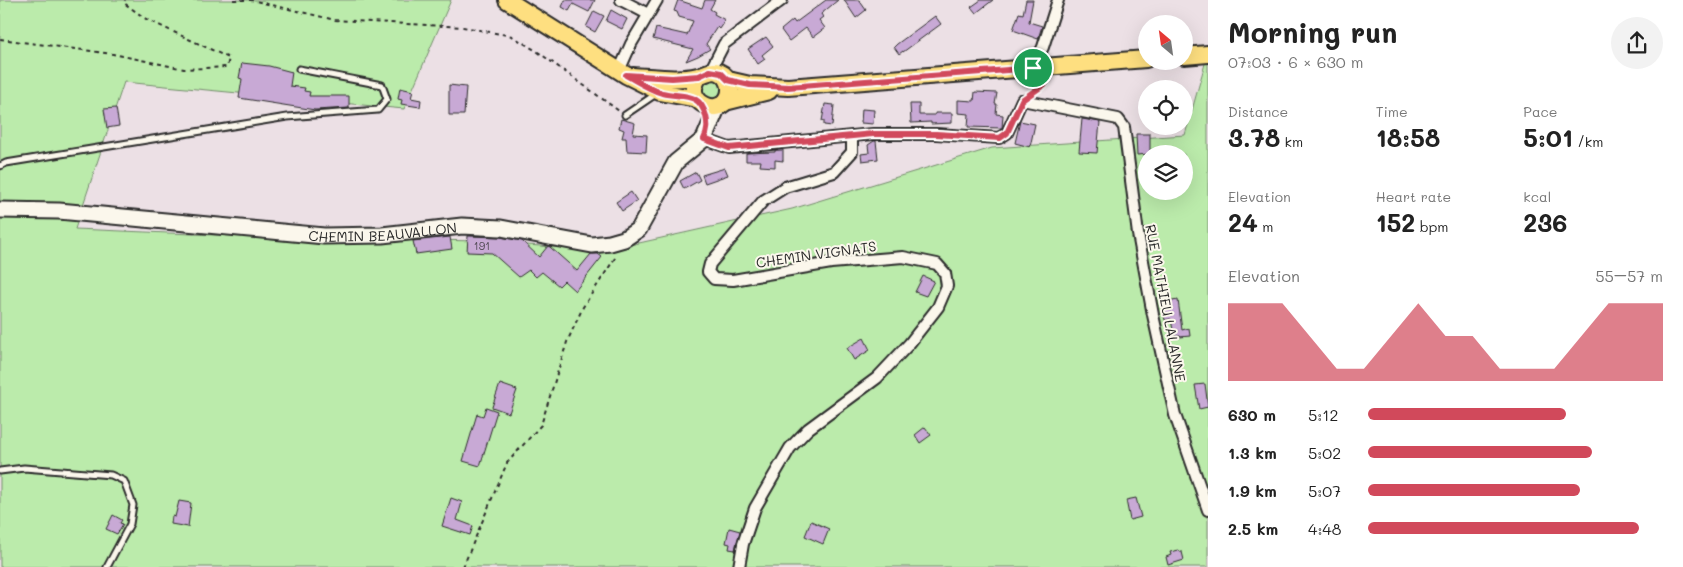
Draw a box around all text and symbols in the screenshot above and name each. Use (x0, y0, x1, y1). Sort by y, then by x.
text: Morning run (1228, 14, 1397, 50)
north arrow (1138, 15, 1192, 70)
map controls (1138, 15, 1193, 200)
button: share (1611, 17, 1663, 69)
pin (1012, 47, 1054, 89)
text: 07:03 · 6 × 630 m (1228, 51, 1364, 72)
icon: arrive (1019, 54, 1047, 82)
button: locate (1138, 80, 1193, 135)
text: Distance (1228, 102, 1288, 121)
text: Time (1376, 102, 1408, 121)
text: Pace (1523, 102, 1558, 121)
text: 3.78 (1228, 121, 1280, 153)
text: 18:58 (1376, 121, 1440, 153)
text: 5:01 (1523, 121, 1573, 153)
text: km (1280, 132, 1303, 151)
text: /km (1573, 132, 1603, 151)
button: layers (1138, 145, 1193, 200)
text: Elevation (1228, 187, 1291, 206)
text: Heart rate (1376, 187, 1451, 206)
text: kcal (1523, 187, 1551, 206)
text: 24 (1228, 206, 1258, 238)
text: 152 (1376, 206, 1415, 238)
text: 236 (1523, 206, 1567, 238)
street label: CHEMIN BEAUVALLON (308, 217, 458, 246)
text: m (1258, 217, 1273, 236)
text: bpm (1415, 217, 1449, 236)
street label: RUE MATHIEU LALANNE (1141, 223, 1191, 383)
street label: CHEMIN VIGNATS (755, 236, 878, 272)
house number: 191 (474, 238, 490, 253)
text: Elevation (1228, 265, 1300, 286)
text: 55–57 m (1595, 265, 1663, 286)
text: 630 m (1228, 404, 1276, 425)
text: 5:12 (1308, 404, 1338, 425)
text: 1.3 km (1228, 442, 1277, 463)
text: 5:02 (1308, 442, 1341, 463)
text: 1.9 km (1228, 480, 1277, 501)
text: 5:07 (1308, 480, 1341, 501)
text: 2.5 km (1228, 518, 1278, 539)
text: 4:48 (1308, 518, 1341, 539)

